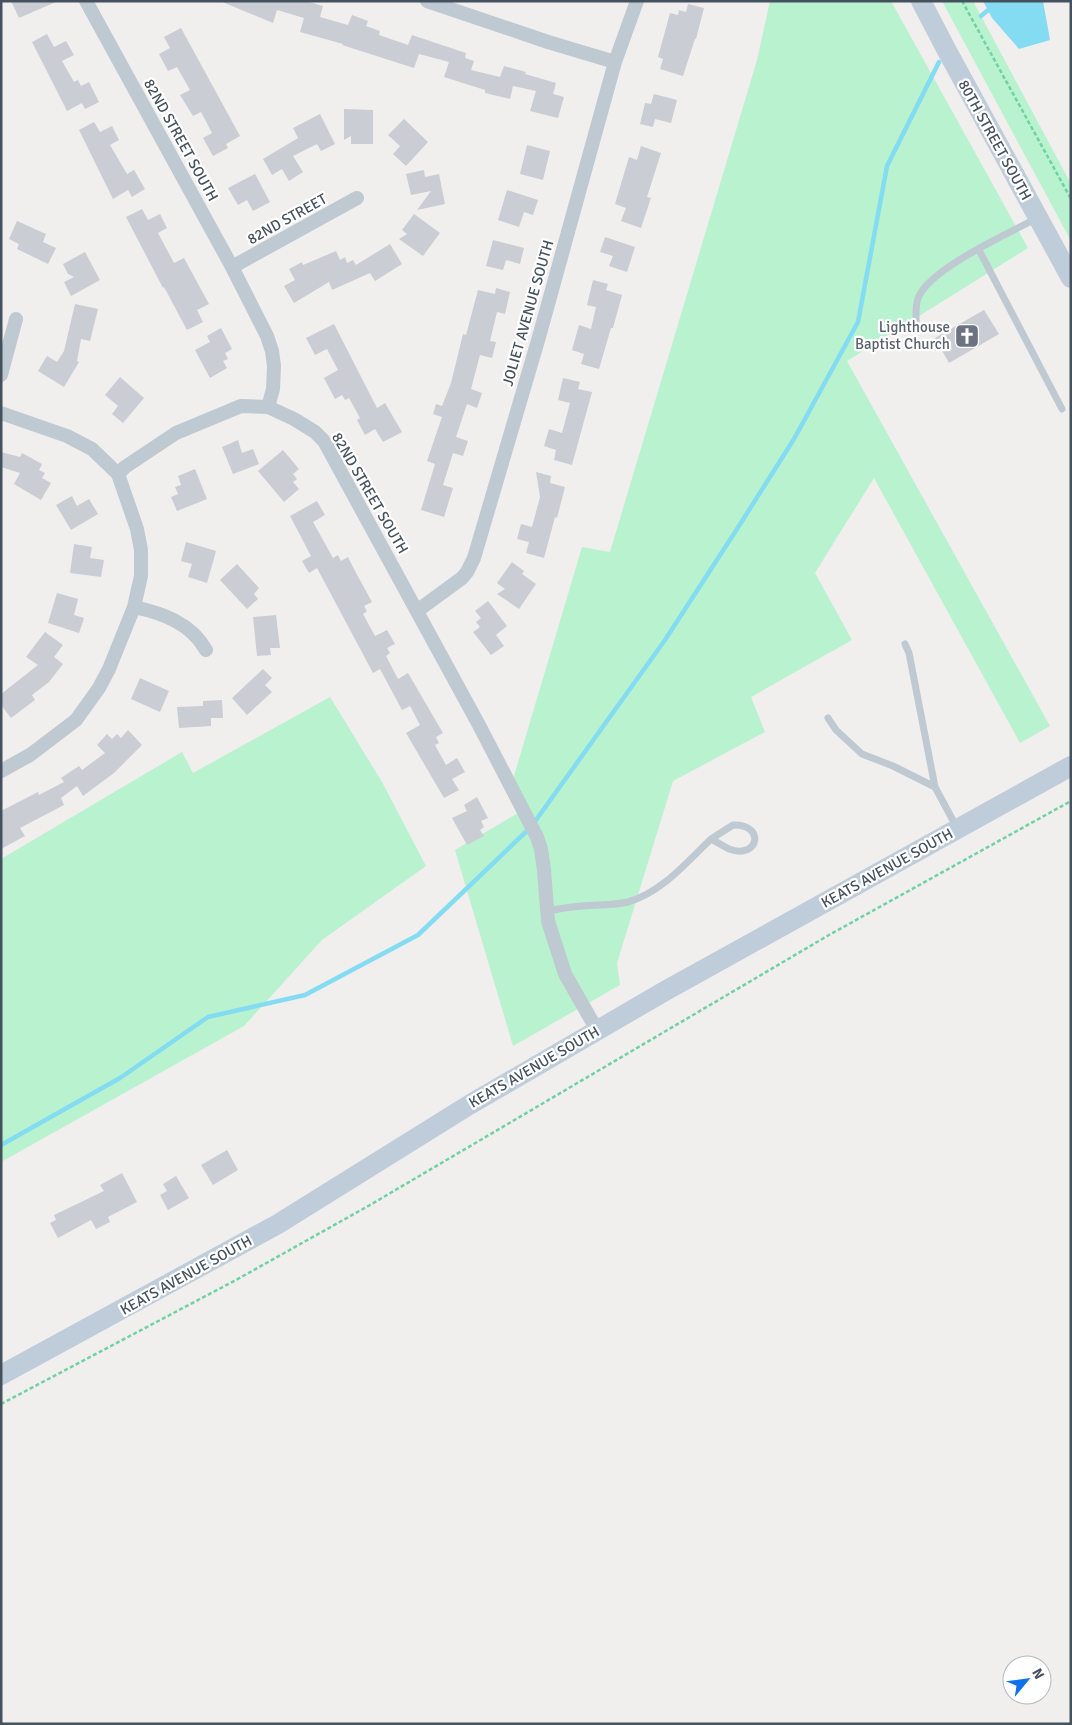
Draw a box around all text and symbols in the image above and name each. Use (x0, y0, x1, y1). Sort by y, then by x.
street label: 82ND STREET SOUTH (140, 76, 222, 204)
street label: 80TH STREET SOUTH (954, 77, 1036, 203)
street label: 82ND STREET (244, 189, 330, 248)
street label: JOLIET AVENUE SOUTH (499, 238, 557, 388)
place label: Lighthouse Baptist Church (855, 318, 950, 353)
church icon: Lighthouse Baptist Church (954, 323, 980, 349)
street label: 82ND STREET SOUTH (328, 429, 412, 557)
street label: KEATS AVENUE SOUTH (818, 824, 956, 912)
street label: KEATS AVENUE SOUTH (465, 1022, 603, 1112)
street label: KEATS AVENUE SOUTH (117, 1231, 255, 1319)
north arrow (1002, 1655, 1052, 1705)
text: N (1028, 1666, 1048, 1682)

